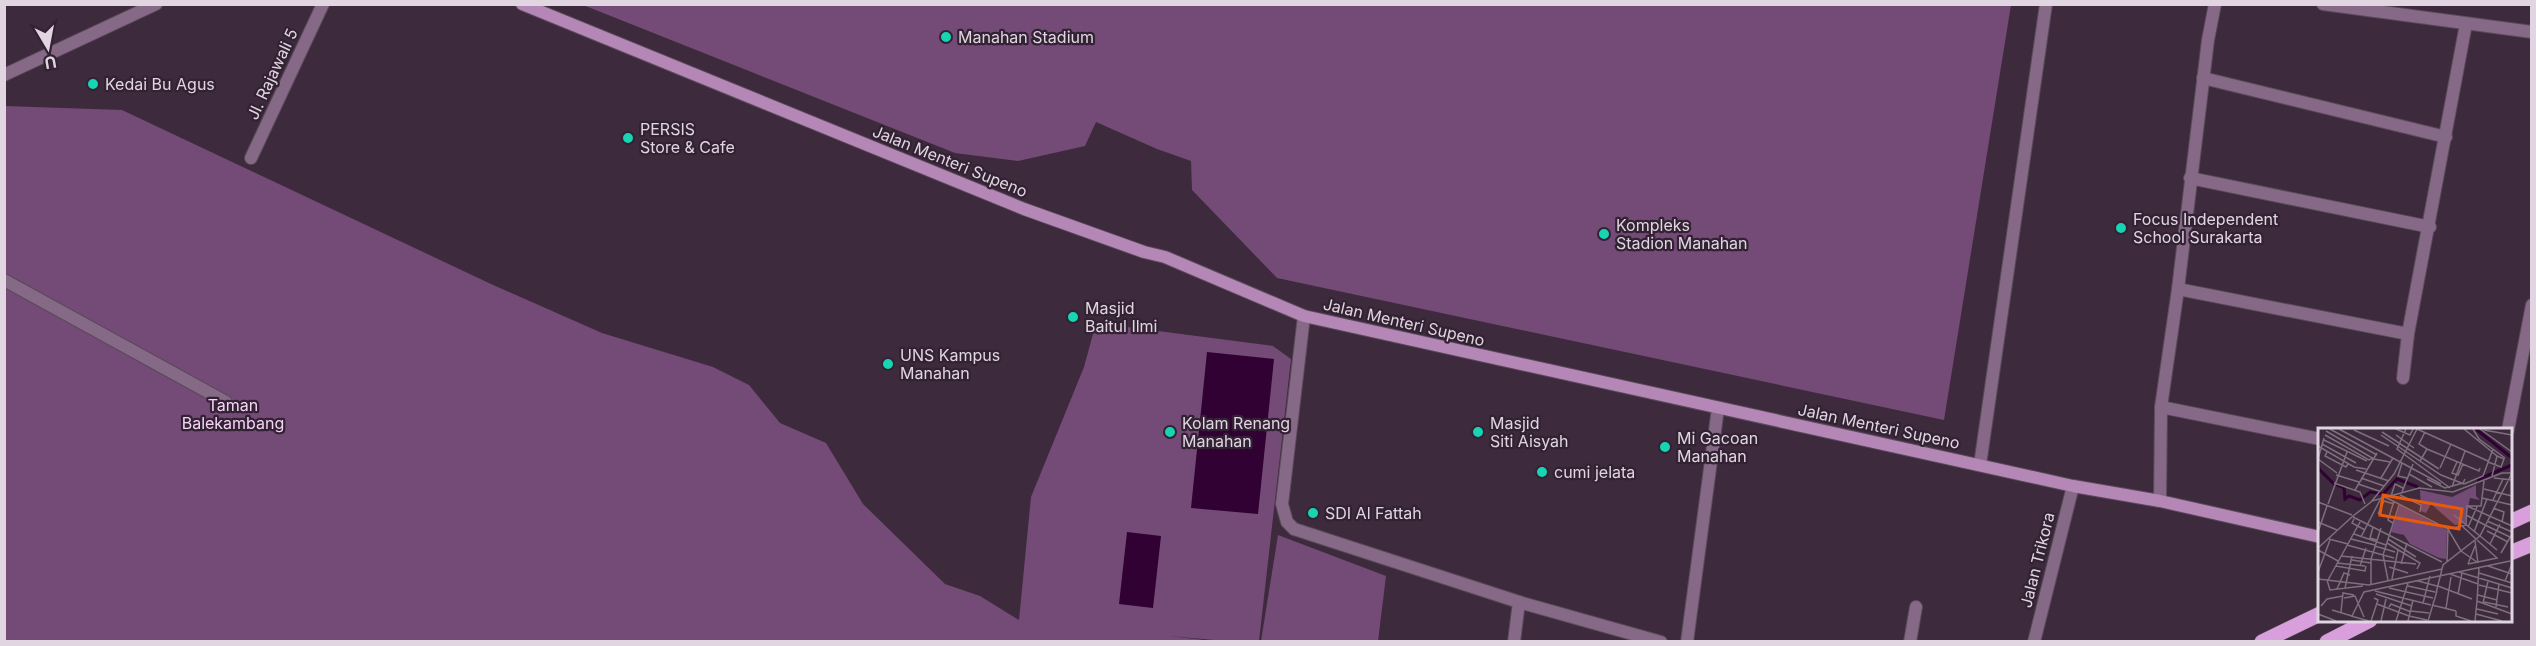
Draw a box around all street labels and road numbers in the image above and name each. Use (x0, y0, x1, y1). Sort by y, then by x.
street label: Jl. Rajawali 5 (242, 25, 302, 123)
street label: Jalan Menteri Supeno (870, 121, 1030, 201)
street label: Jalan Menteri Supeno (1321, 294, 1487, 350)
street label: Jalan Menteri Supeno (1796, 399, 1962, 453)
street label: Jalan Trikora (2015, 510, 2059, 610)

